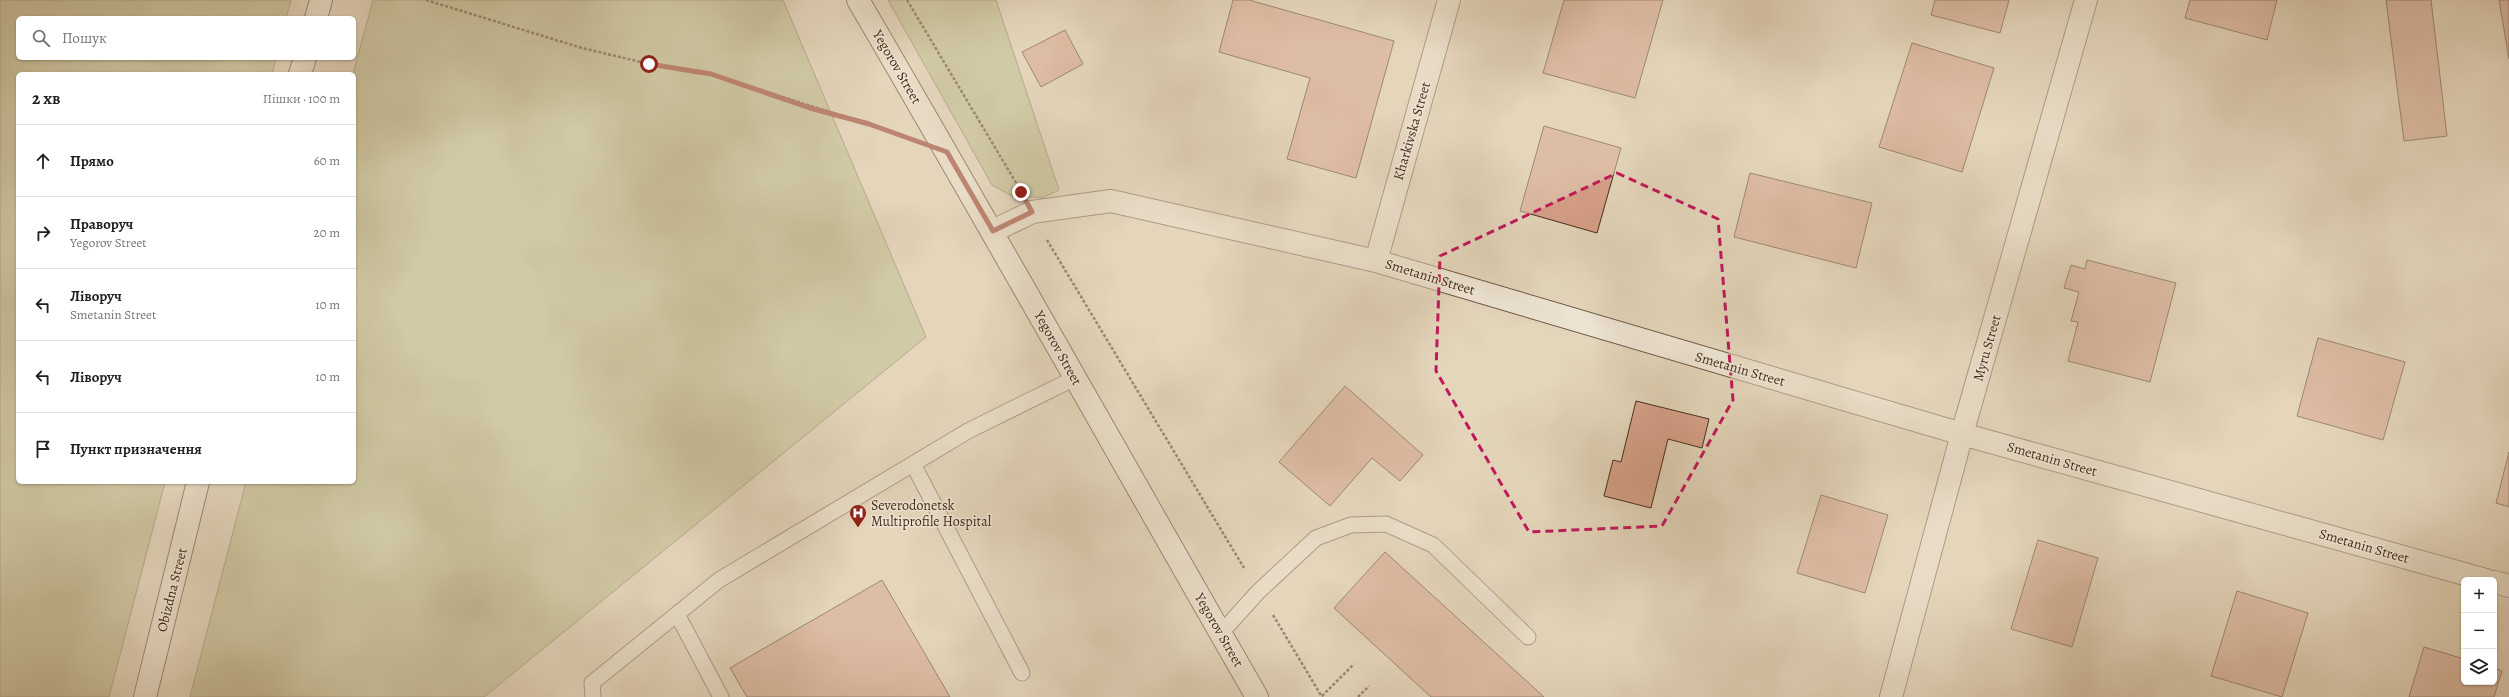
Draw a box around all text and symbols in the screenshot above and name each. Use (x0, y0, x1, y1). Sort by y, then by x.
search box (16, 16, 356, 60)
street label: Yegorov Street (868, 26, 926, 108)
icon: search (30, 27, 52, 49)
text: Пошук (62, 28, 107, 48)
route start (640, 55, 658, 73)
street label: Kharkivska Street (1389, 79, 1435, 182)
text: 2 хв (32, 87, 60, 110)
text: Пішки · 100 m (263, 90, 340, 107)
icon: ahead (32, 150, 54, 172)
text: Прямо (70, 151, 114, 171)
text: 60 m (314, 152, 340, 169)
route end (1012, 183, 1030, 201)
text: Праворуч (70, 214, 133, 234)
icon: right (32, 222, 54, 244)
text: 20 m (314, 224, 340, 241)
text: Yegorov Street (70, 234, 147, 251)
street label: Smetanin Street (1383, 254, 1478, 300)
text: Ліворуч (70, 286, 122, 306)
icon: left (32, 294, 54, 316)
text: 10 m (315, 296, 340, 313)
text: Smetanin Street (70, 306, 156, 323)
street label: Yegorov Street (1029, 306, 1086, 389)
street label: Myru Street (1969, 312, 2006, 383)
street label: Smetanin Street (1693, 347, 1788, 391)
icon: left (32, 366, 54, 388)
text: Ліворуч (70, 367, 122, 387)
text: 10 m (315, 368, 340, 385)
street label: Smetanin Street (2005, 437, 2100, 481)
icon: arrive (32, 438, 54, 460)
text: Пункт призначення (70, 439, 202, 459)
place label: Severodonetsk Multiprofile Hospital (871, 496, 992, 531)
hospital icon: Severodonetsk Multiprofile Hospital (848, 503, 868, 528)
street label: Smetanin Street (2317, 524, 2412, 568)
street label: Obizdna Street (152, 546, 192, 634)
map controls (2461, 577, 2497, 685)
button: + (2461, 577, 2497, 613)
street label: Yegorov Street (1190, 589, 1248, 671)
button: − (2461, 613, 2497, 649)
button: layers (2461, 649, 2497, 685)

